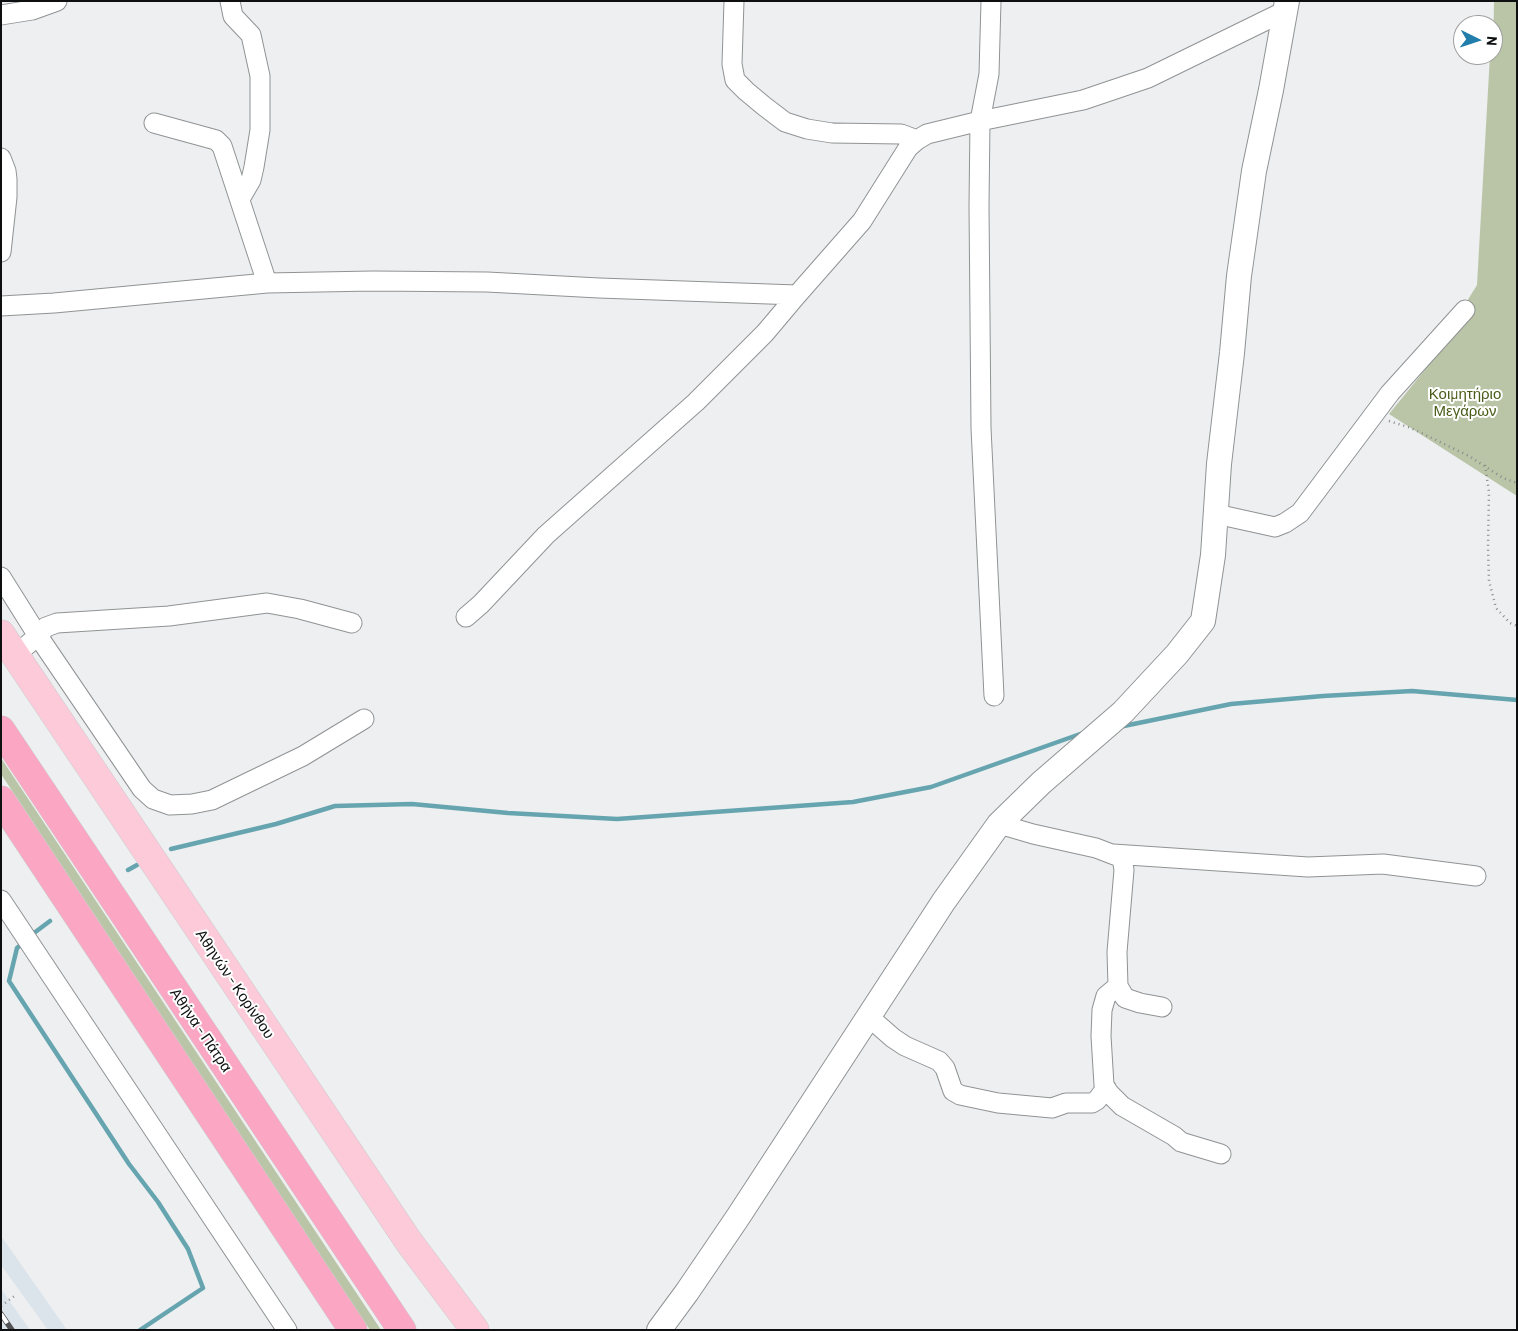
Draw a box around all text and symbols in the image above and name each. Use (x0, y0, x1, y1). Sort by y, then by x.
north arrow (1453, 15, 1503, 65)
text: N (1484, 36, 1501, 46)
park label: Κοιμητήριο Μεγάρων (1429, 385, 1501, 420)
street label: Αθηνών - Κορίνθου (192, 926, 278, 1042)
street label: Αθήνα - Πάτρα (166, 985, 236, 1075)

